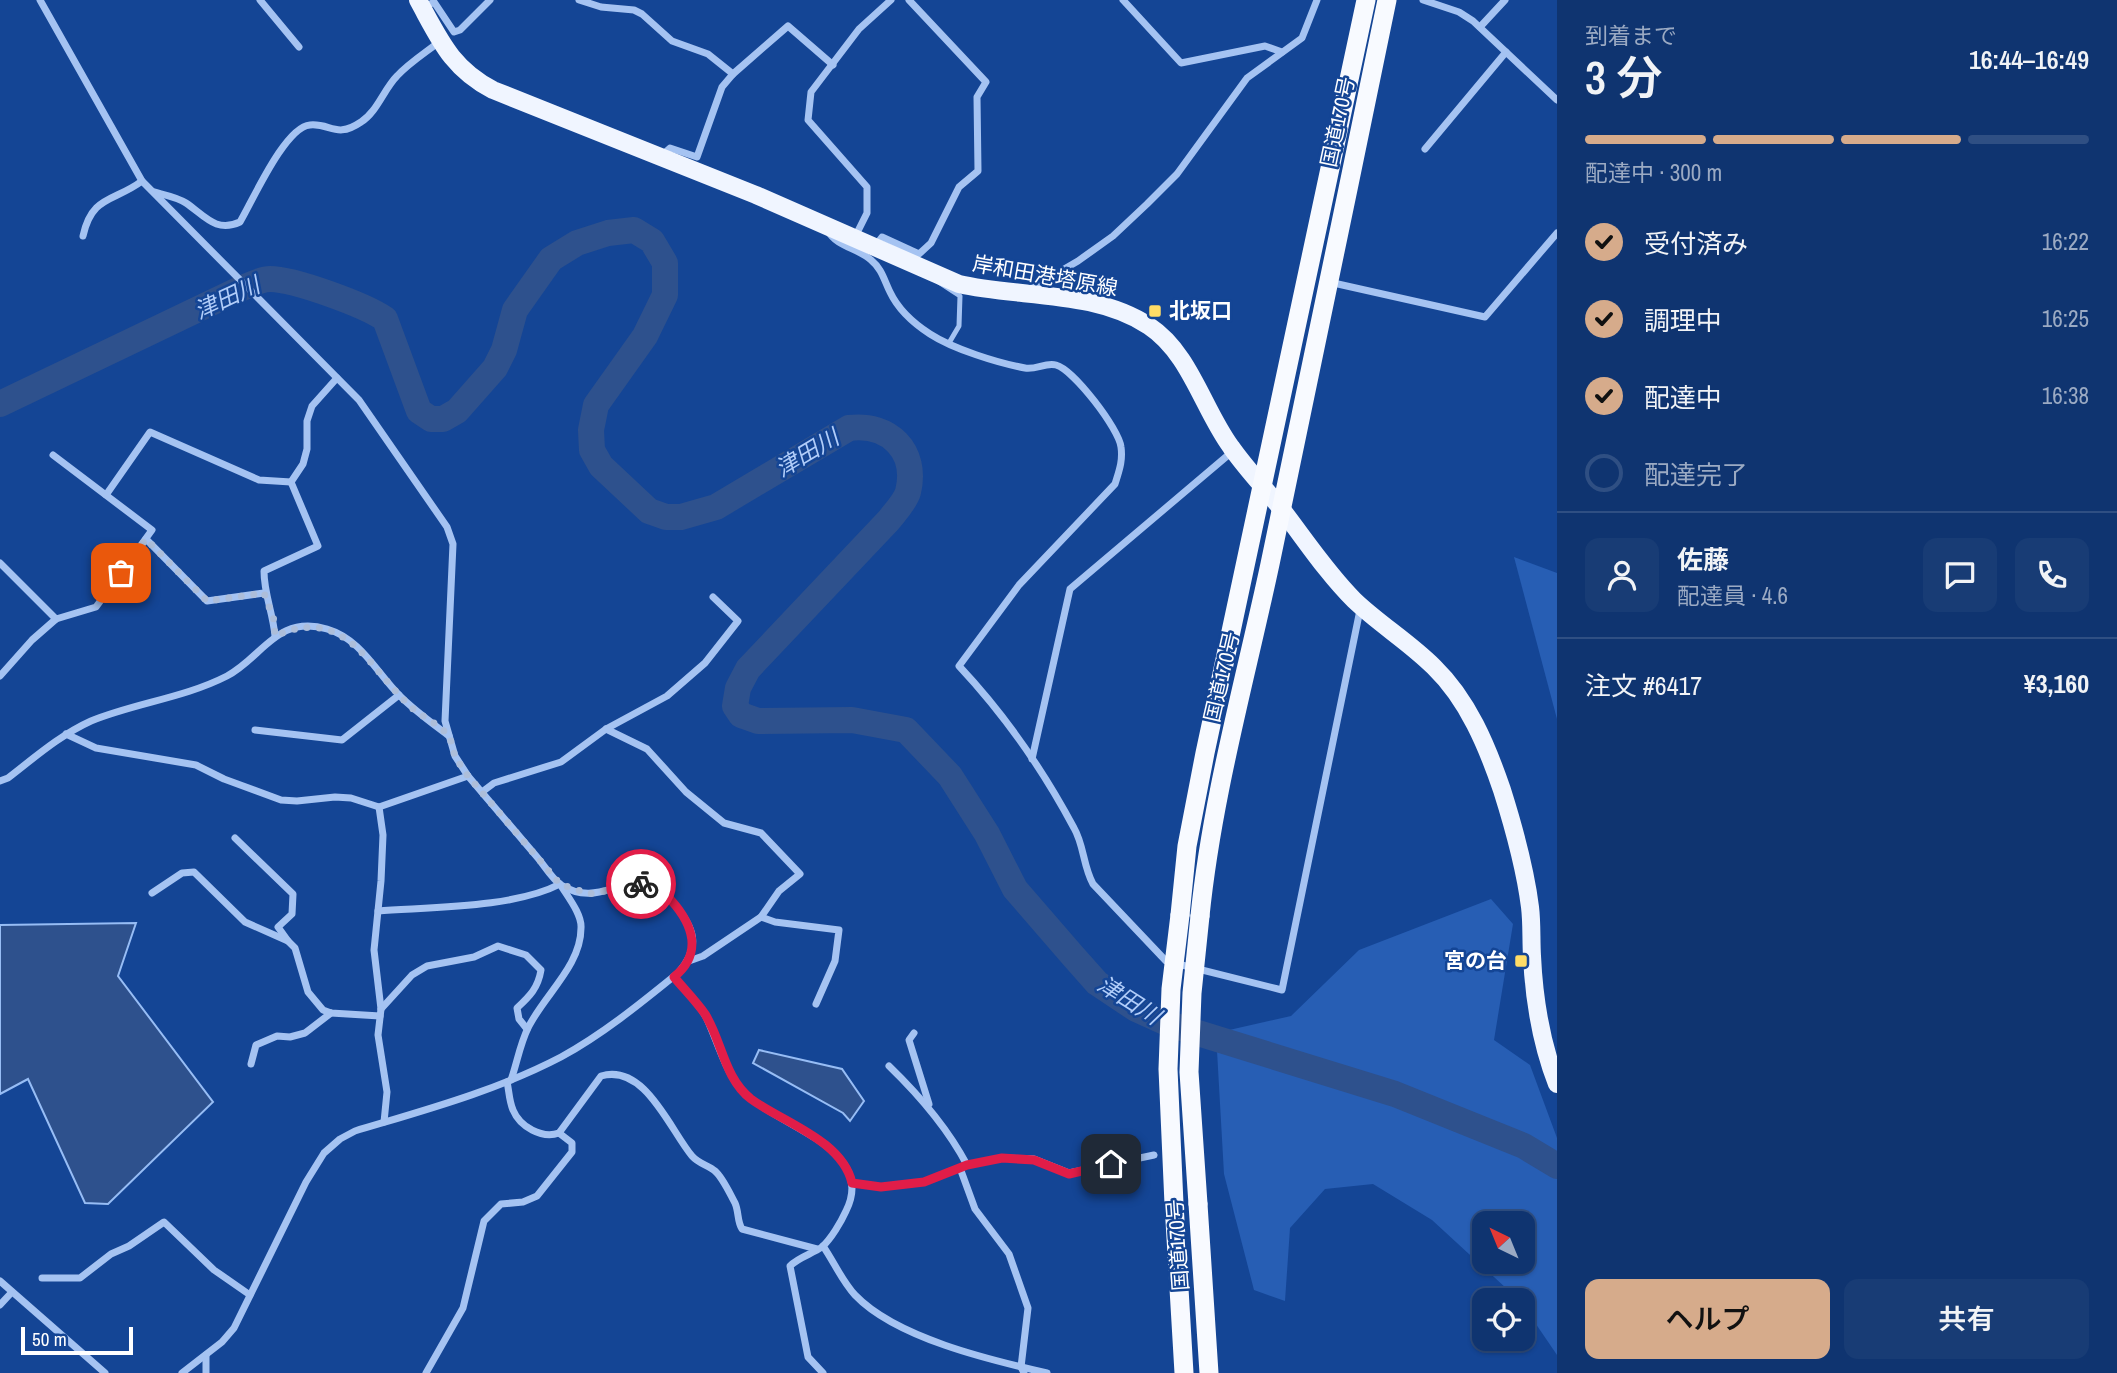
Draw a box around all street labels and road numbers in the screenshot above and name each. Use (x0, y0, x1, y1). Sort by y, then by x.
street label: 国道170号 (1314, 74, 1361, 170)
street label: 岸和田港塔原線 (970, 248, 1120, 303)
street label: 国道170号 (1197, 629, 1246, 725)
street label: 国道170号 (1160, 1198, 1195, 1292)

